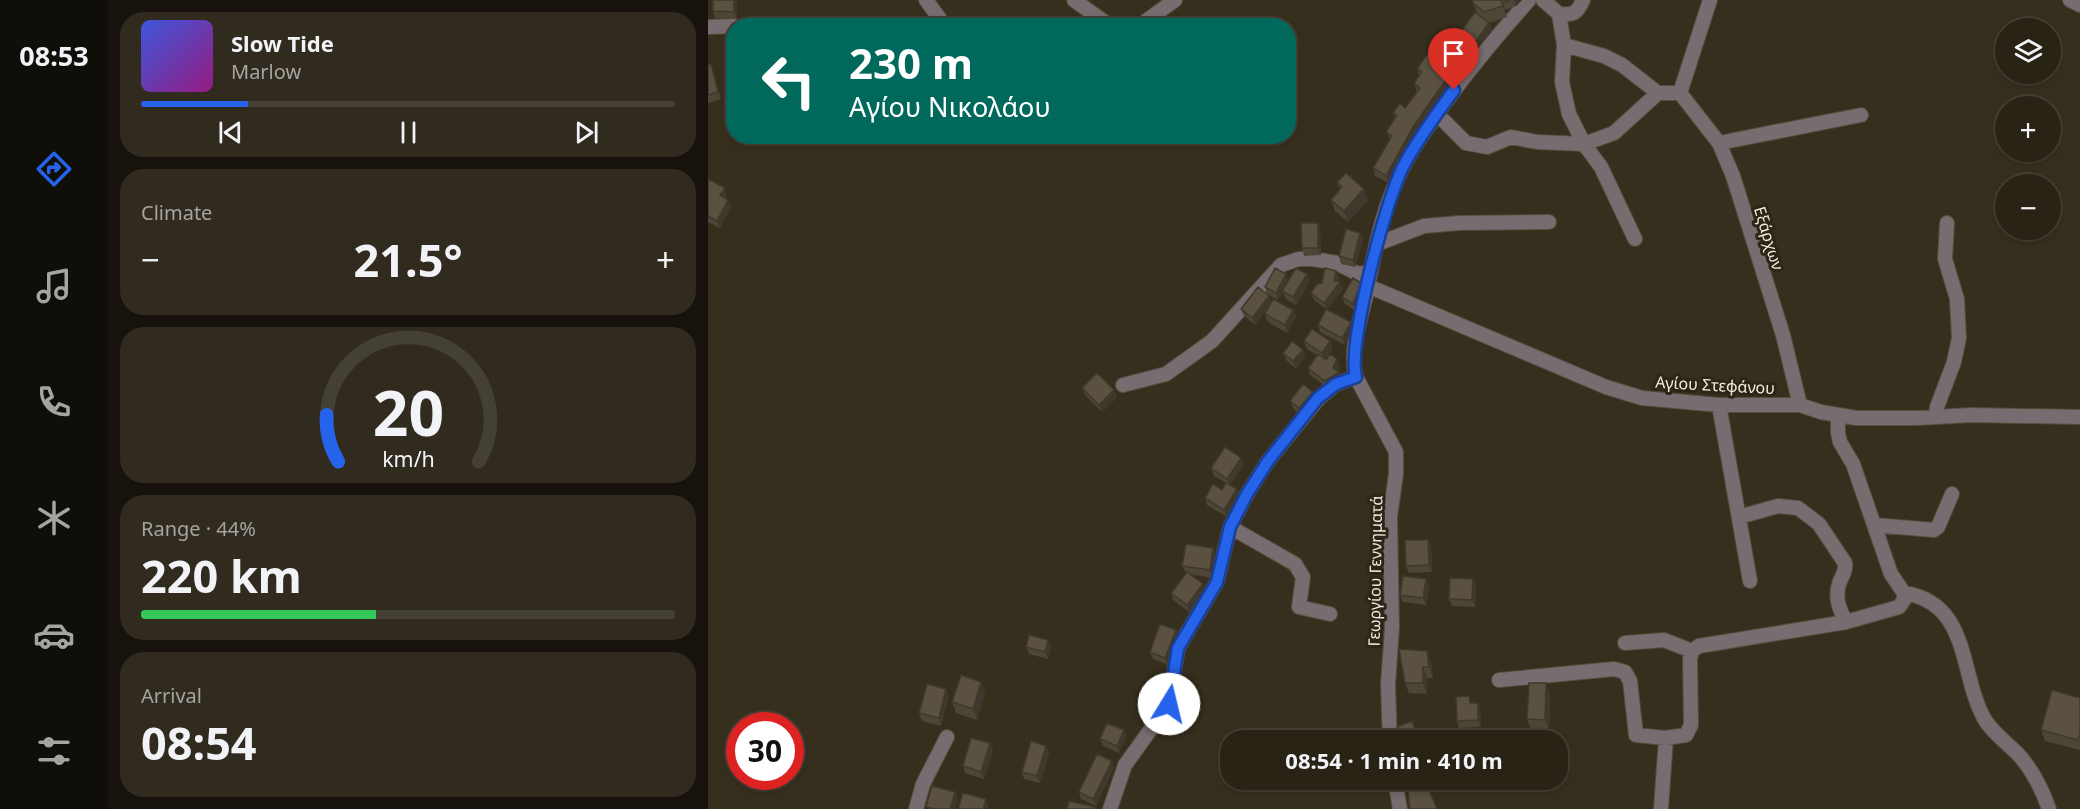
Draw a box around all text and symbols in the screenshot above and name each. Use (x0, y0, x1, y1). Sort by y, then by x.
map controls (1995, 18, 2061, 240)
button: layers (1995, 18, 2061, 84)
text: Slow Tide (231, 28, 334, 58)
pin (1428, 28, 1479, 90)
text: 230 m (849, 34, 973, 91)
text: 08:53 (19, 37, 89, 74)
icon: arrive (1437, 37, 1470, 70)
icon: left (750, 42, 828, 120)
text: Marlow (231, 58, 301, 85)
text: Αγίου Νικολάου (849, 88, 1051, 125)
button: + (1995, 96, 2061, 162)
icon: previous (214, 116, 247, 149)
icon: pause (392, 116, 425, 149)
icon: next (570, 116, 603, 149)
icon: directions (33, 148, 75, 190)
button: − (1995, 174, 2061, 240)
text: Climate (141, 199, 212, 226)
street label: Εξάρχων (1749, 203, 1789, 273)
text: 21.5° (354, 229, 462, 290)
text: − (141, 237, 160, 282)
text: + (656, 237, 675, 282)
icon: music (33, 265, 75, 307)
text: 20 (372, 369, 444, 454)
street label: Αγίου Στεφάνου (1655, 371, 1775, 399)
icon: phone (33, 381, 75, 423)
text: km/h (382, 444, 434, 473)
street label: Γεωργίου Γεννηματά (1363, 495, 1387, 647)
icon: climate (33, 497, 75, 539)
text: Range · 44% (141, 515, 256, 542)
text: 220 km (141, 545, 302, 606)
icon: car (33, 614, 75, 656)
position arrow (1137, 672, 1201, 736)
text: Arrival (141, 682, 202, 709)
text: 08:54 (141, 712, 257, 773)
speed limit sign: 30 (726, 712, 804, 790)
icon: filters (33, 730, 75, 772)
text: 08:54 · 1 min · 410 m (1285, 745, 1503, 775)

